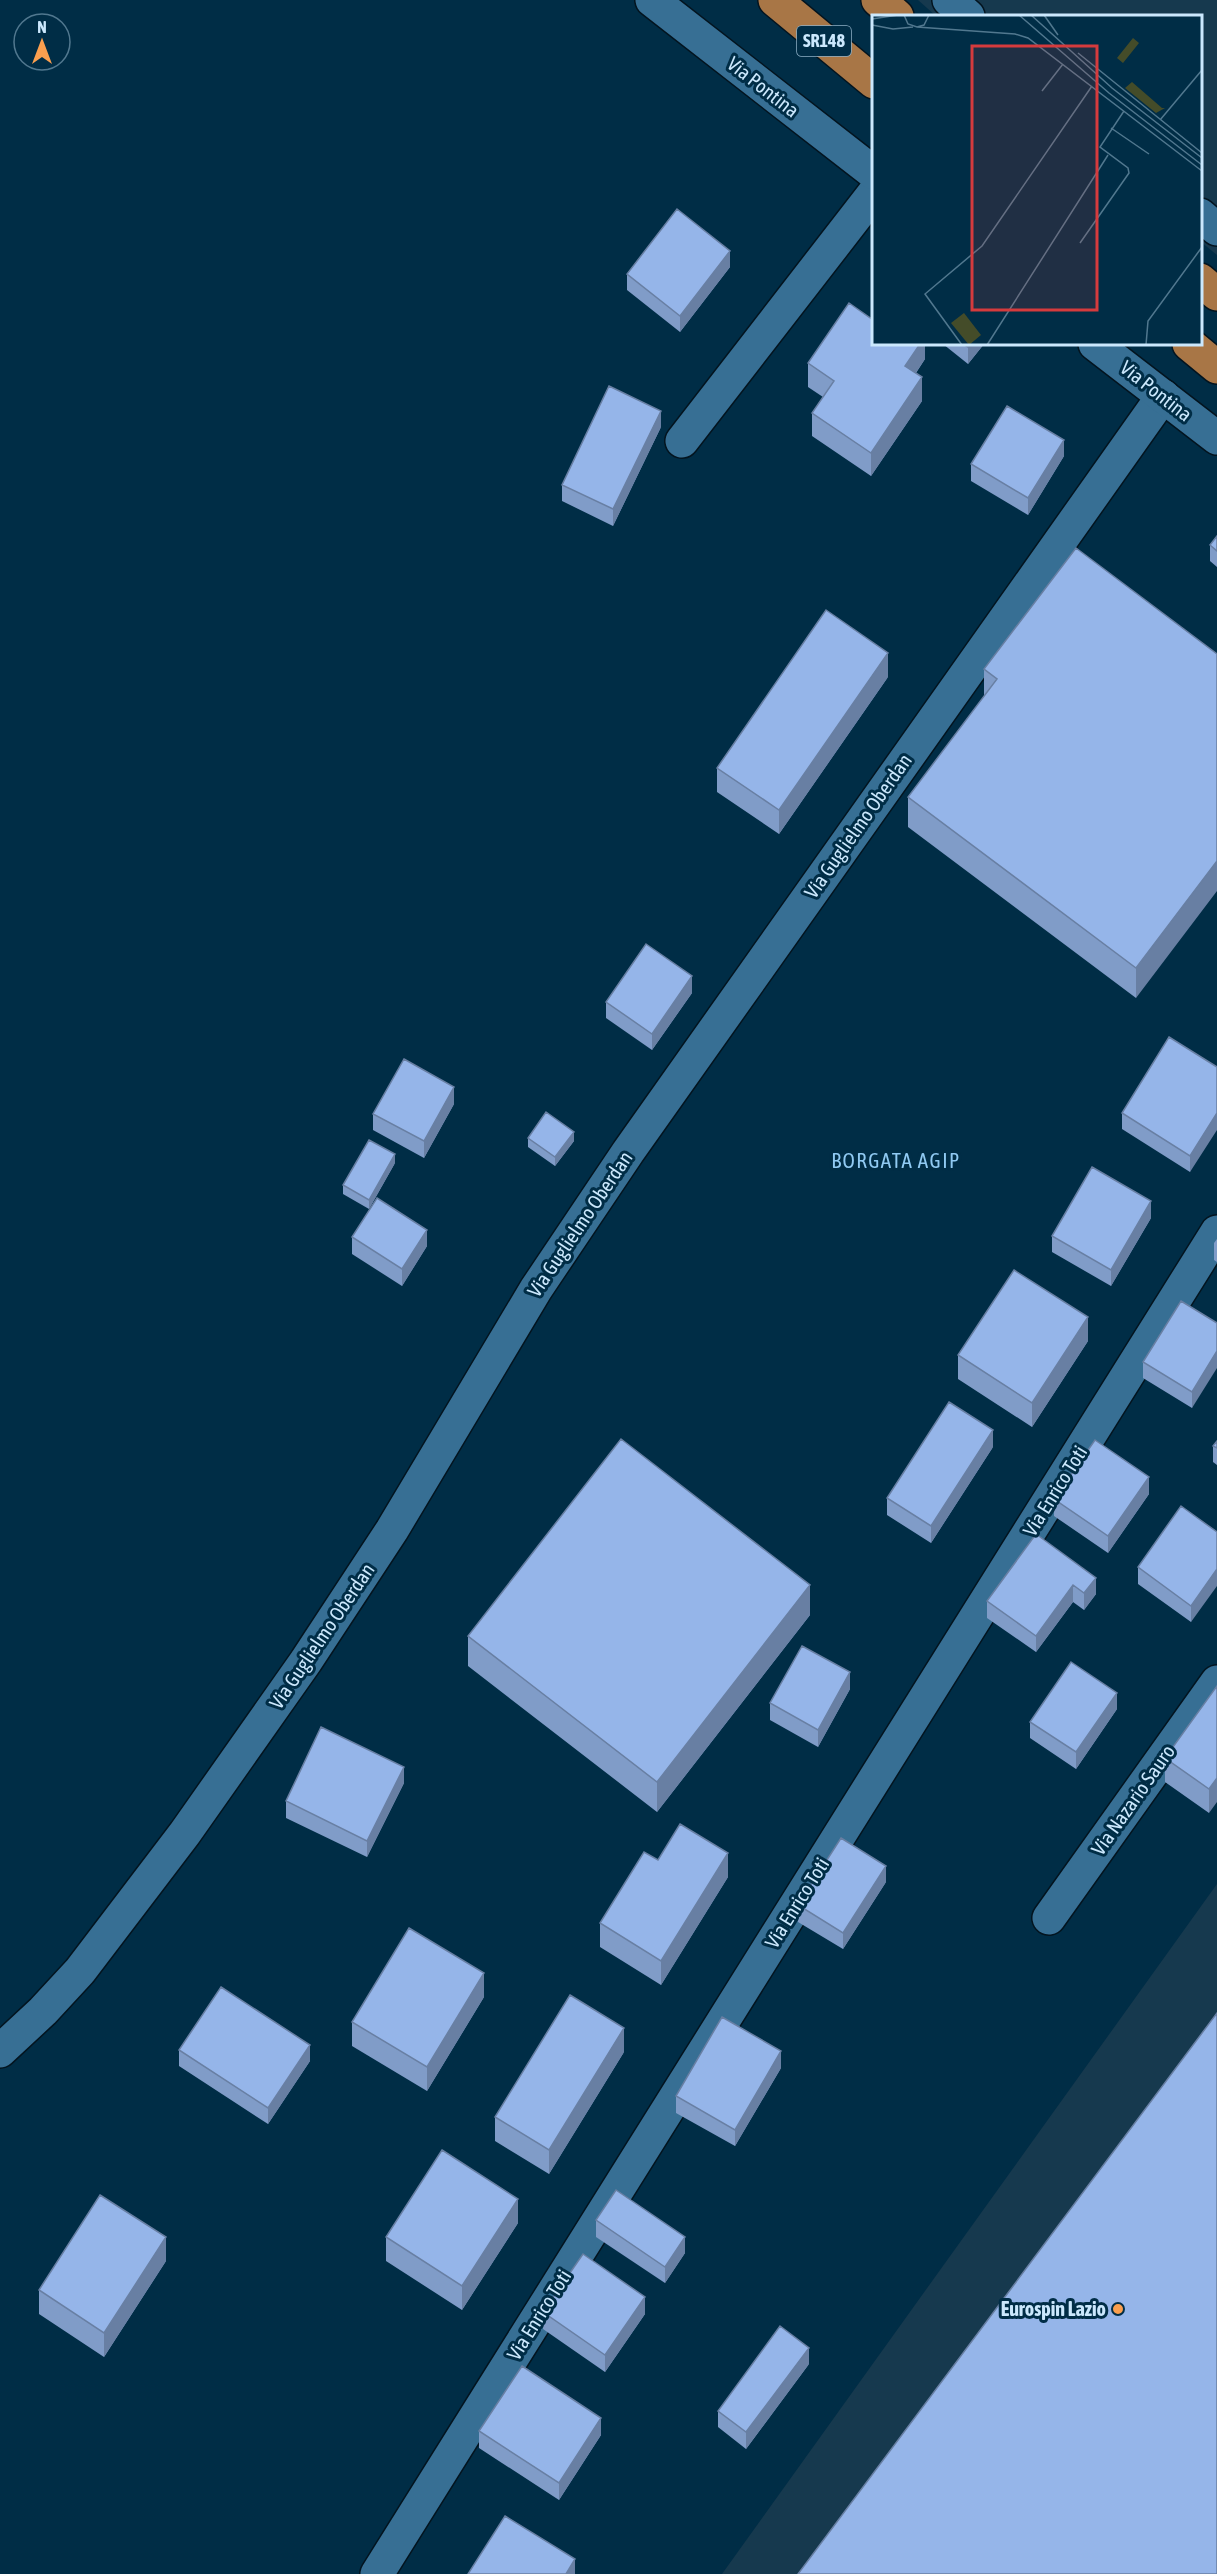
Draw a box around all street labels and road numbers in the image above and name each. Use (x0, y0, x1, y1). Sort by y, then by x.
road number: SR148 (797, 26, 851, 56)
street label: Via Pontina (723, 52, 804, 122)
street label: Via Pontina (1116, 356, 1197, 426)
street label: Via Guglielmo Oberdan (799, 749, 916, 902)
street label: Via Guglielmo Oberdan (522, 1147, 637, 1301)
street label: Via Enrico Toti (1018, 1441, 1091, 1540)
street label: Via Guglielmo Oberdan (264, 1559, 379, 1713)
street label: Via Nazario Sauro (1086, 1740, 1179, 1859)
street label: Via Enrico Toti (760, 1853, 833, 1952)
street label: Via Enrico Toti (502, 2265, 575, 2364)

